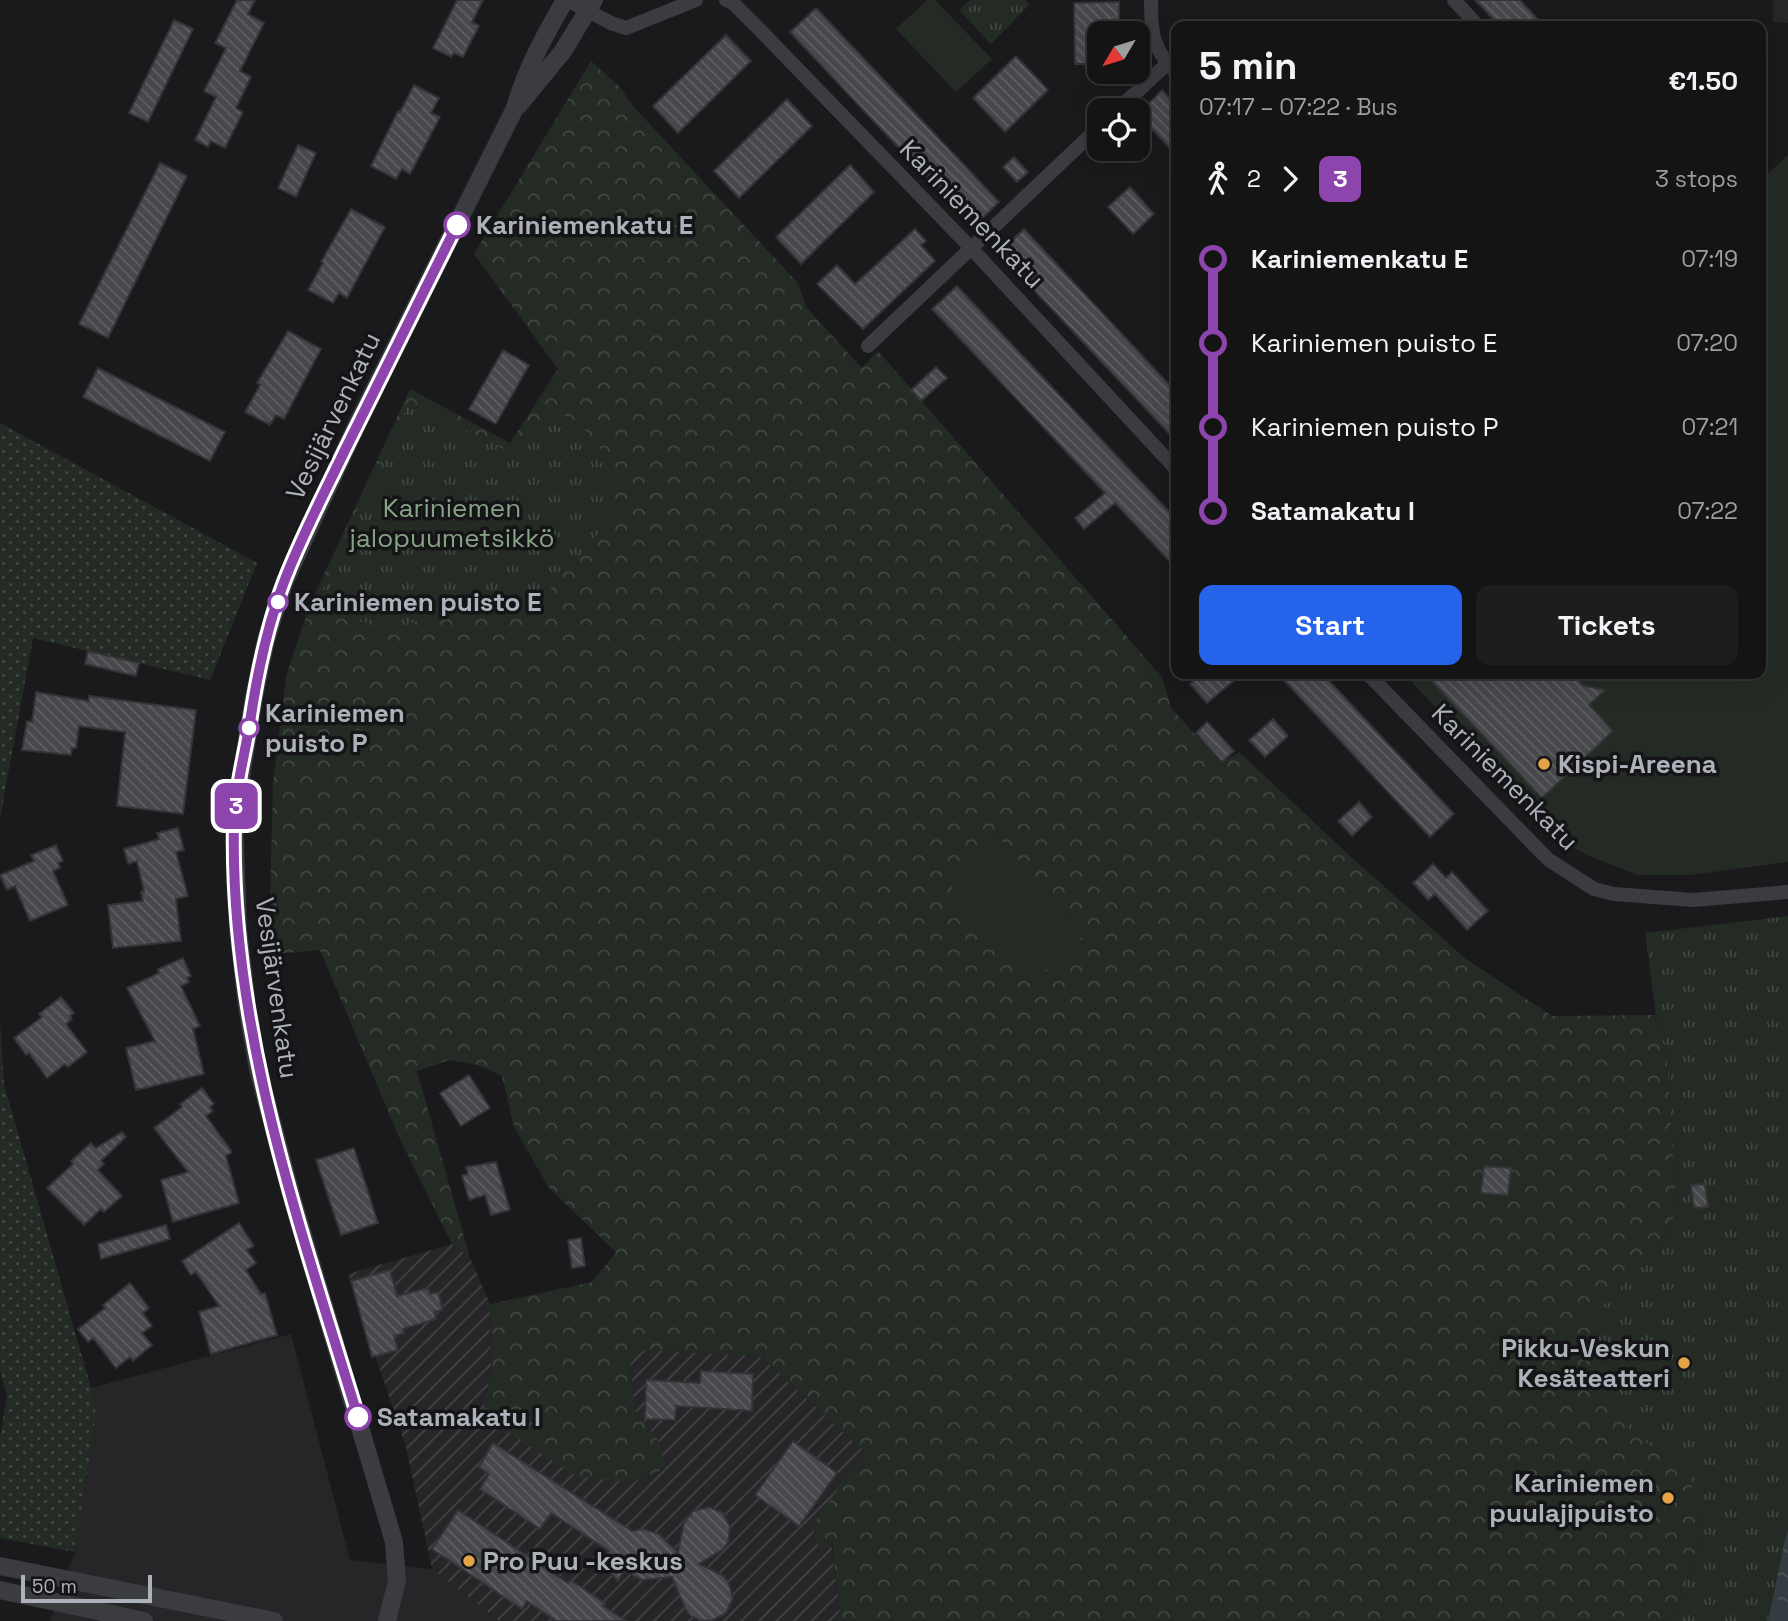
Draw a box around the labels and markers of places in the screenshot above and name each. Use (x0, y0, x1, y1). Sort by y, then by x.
place label: Kariniemenkatu E (476, 208, 693, 242)
marker: Kariniemenkatu E (444, 212, 470, 238)
place label: Kariniemen puisto E (294, 585, 541, 619)
marker: Kariniemen puisto E (268, 592, 288, 612)
place label: Kariniemen puisto P (265, 696, 405, 760)
marker: Kariniemen puisto P (239, 718, 259, 738)
place label: Kispi-Areena (1558, 747, 1717, 781)
marker: Kispi-Areena (1536, 756, 1552, 772)
place label: Pikku-Veskun Kesäteatteri (1501, 1331, 1670, 1395)
marker: Pikku-Veskun Kesäteatteri (1676, 1355, 1692, 1371)
place label: Satamakatu I (377, 1400, 541, 1434)
marker: Satamakatu I (345, 1404, 371, 1430)
place label: Kariniemen puulajipuisto (1489, 1466, 1654, 1530)
marker: Kariniemen puulajipuisto (1660, 1490, 1676, 1506)
place label: Pro Puu -keskus (483, 1544, 683, 1578)
marker: Pro Puu -keskus (461, 1553, 477, 1569)

